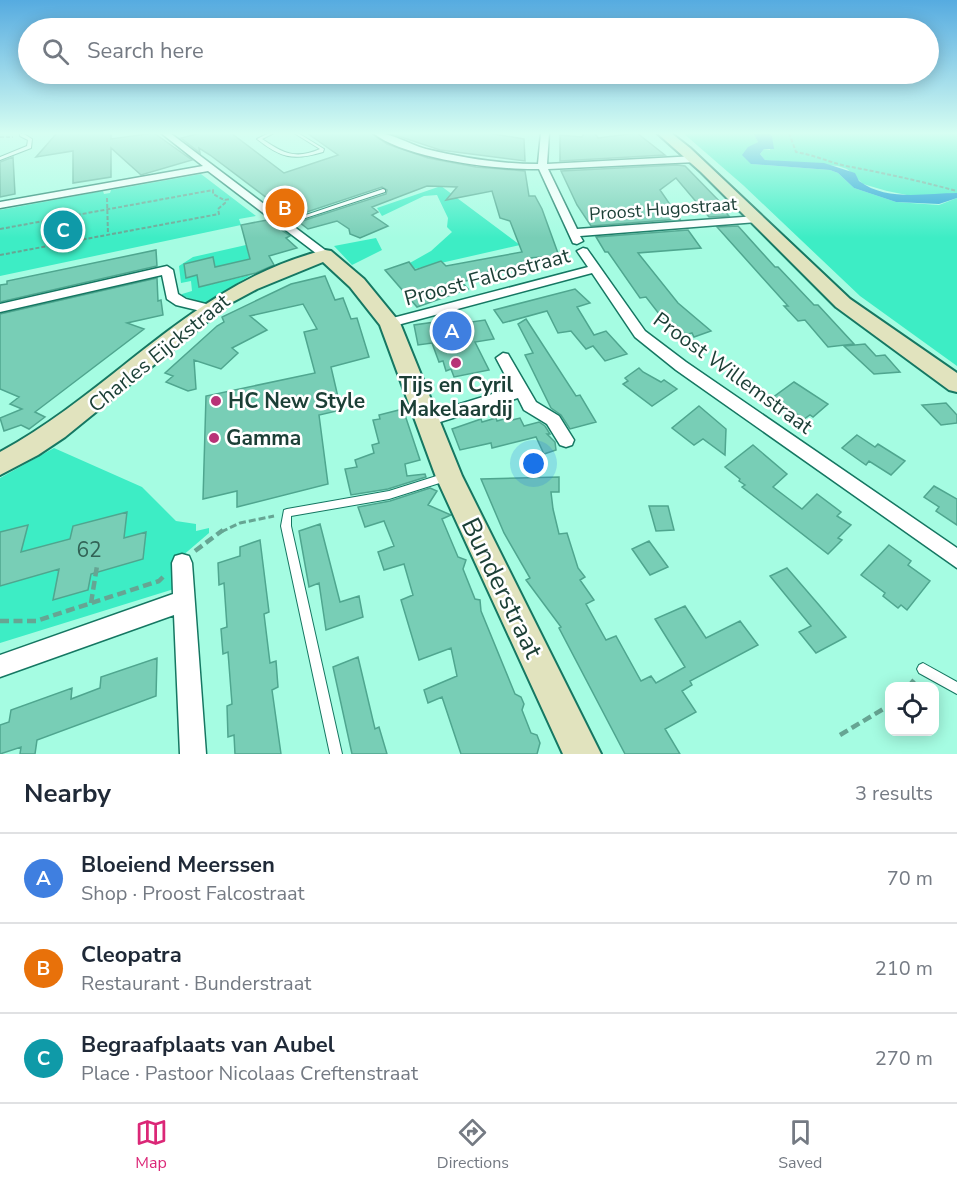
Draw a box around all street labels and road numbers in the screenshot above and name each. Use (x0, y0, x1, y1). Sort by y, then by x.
street label: Proost Hugostraat (588, 192, 738, 226)
street label: Proost Falcostraat (401, 241, 574, 313)
street label: Charles Eijckstraat (83, 287, 236, 419)
street label: Proost Willemstraat (648, 306, 819, 441)
street label: Bunderstraat (453, 512, 552, 665)

